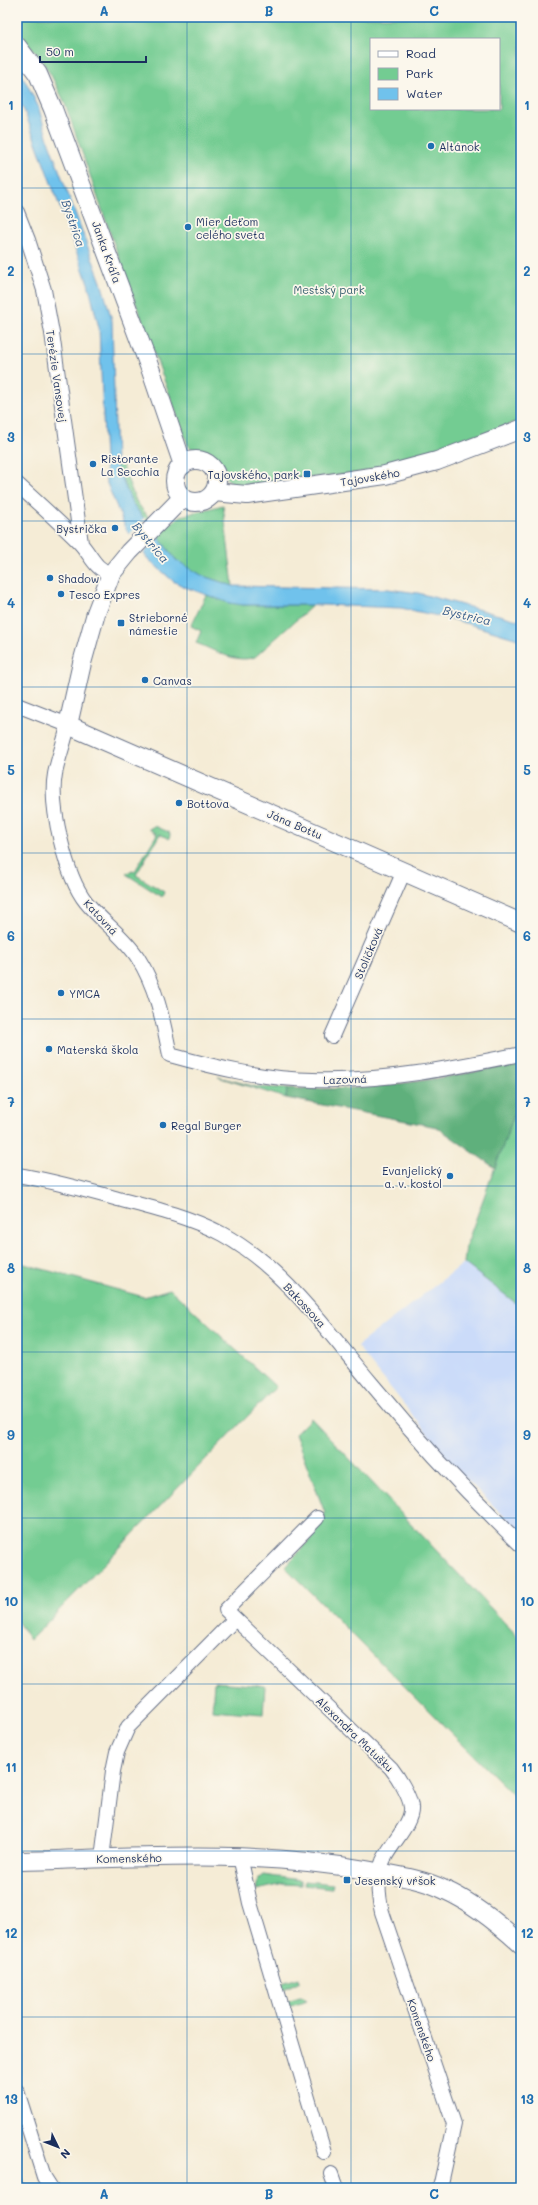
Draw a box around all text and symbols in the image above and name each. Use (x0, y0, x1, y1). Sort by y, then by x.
text: A (99, 2, 109, 19)
text: B (265, 2, 274, 19)
text: C (429, 2, 439, 19)
scale bar (40, 38, 146, 64)
legend (370, 38, 500, 110)
text: 50 m (46, 43, 74, 59)
text: Road (406, 45, 436, 61)
text: Park (406, 65, 433, 81)
text: Water (406, 85, 443, 101)
text: 1 (8, 96, 14, 113)
text: 1 (524, 96, 530, 113)
place label: Altánok (439, 139, 480, 154)
marker: Altánok (426, 141, 436, 151)
water label: Bystrica (58, 197, 90, 249)
place label: Mier deťom celého sveta (196, 214, 265, 242)
street label: Janka Kráľa (89, 219, 125, 285)
marker: Mier deťom celého sveta (183, 222, 193, 232)
text: 2 (7, 262, 15, 279)
text: 2 (523, 262, 531, 279)
park label: Mestský park (293, 282, 365, 297)
street label: Terézie Vansovej (43, 329, 71, 423)
text: 3 (7, 428, 15, 445)
text: 3 (523, 428, 531, 445)
place label: Ristorante La Secchia (101, 451, 160, 479)
marker: Ristorante La Secchia (88, 459, 98, 469)
street label: Tajovského (339, 464, 401, 490)
place label: Tajovského, park (207, 467, 299, 482)
marker: Tajovského, park (302, 469, 312, 479)
water label: Bystrica (129, 518, 173, 566)
place label: Bystrička (56, 521, 107, 536)
marker: Bystrička (110, 523, 120, 533)
place label: Shadow (58, 571, 99, 586)
marker: Shadow (45, 573, 55, 583)
place label: Tesco Expres (69, 587, 140, 602)
marker: Tesco Expres (56, 589, 66, 599)
text: 4 (7, 594, 15, 611)
text: 4 (523, 594, 531, 611)
water label: Bystrica (441, 602, 493, 628)
place label: Strieborné námestie (129, 610, 188, 638)
marker: Strieborné námestie (116, 618, 126, 628)
place label: Canvas (153, 673, 192, 688)
marker: Canvas (140, 675, 150, 685)
text: 5 (7, 761, 15, 778)
text: 5 (523, 761, 531, 778)
place label: Bottova (187, 796, 229, 811)
marker: Bottova (174, 798, 184, 808)
street label: Jána Bottu (265, 806, 325, 842)
street label: Katovná (81, 896, 121, 938)
street label: Stoličková (350, 925, 386, 981)
text: 6 (7, 927, 15, 944)
text: 6 (523, 927, 531, 944)
place label: YMCA (69, 986, 100, 1001)
marker: YMCA (56, 988, 66, 998)
place label: Materská škola (57, 1042, 139, 1057)
marker: Materská škola (44, 1044, 54, 1054)
street label: Lazovná (323, 1071, 367, 1087)
text: 7 (7, 1093, 15, 1110)
text: 7 (523, 1093, 531, 1110)
place label: Regal Burger (171, 1118, 241, 1133)
marker: Regal Burger (158, 1120, 168, 1130)
place label: Evanjelický a. v. kostol (382, 1163, 442, 1191)
marker: Evanjelický a. v. kostol (445, 1171, 455, 1181)
text: 8 (7, 1259, 15, 1276)
text: 8 (523, 1259, 531, 1276)
street label: Bakossova (280, 1279, 330, 1331)
text: 9 (7, 1426, 15, 1443)
text: 9 (523, 1426, 531, 1443)
text: 10 (4, 1592, 18, 1609)
text: 10 (520, 1592, 534, 1609)
street label: Alexandra Matušku (313, 1693, 397, 1775)
text: 11 (5, 1758, 17, 1775)
text: 11 (521, 1758, 533, 1775)
street label: Komenského (96, 1850, 162, 1866)
place label: Jesenský vŕšok (355, 1873, 436, 1888)
marker: Jesenský vŕšok (342, 1875, 352, 1885)
text: 12 (4, 1924, 18, 1941)
text: 12 (520, 1924, 534, 1941)
street label: Komenského (404, 1997, 440, 2064)
text: 13 (4, 2090, 18, 2107)
text: 13 (520, 2090, 534, 2107)
north arrow (38, 2127, 78, 2167)
text: N (57, 2146, 74, 2162)
text: A (99, 2185, 109, 2202)
text: B (265, 2185, 274, 2202)
text: C (429, 2185, 439, 2202)

